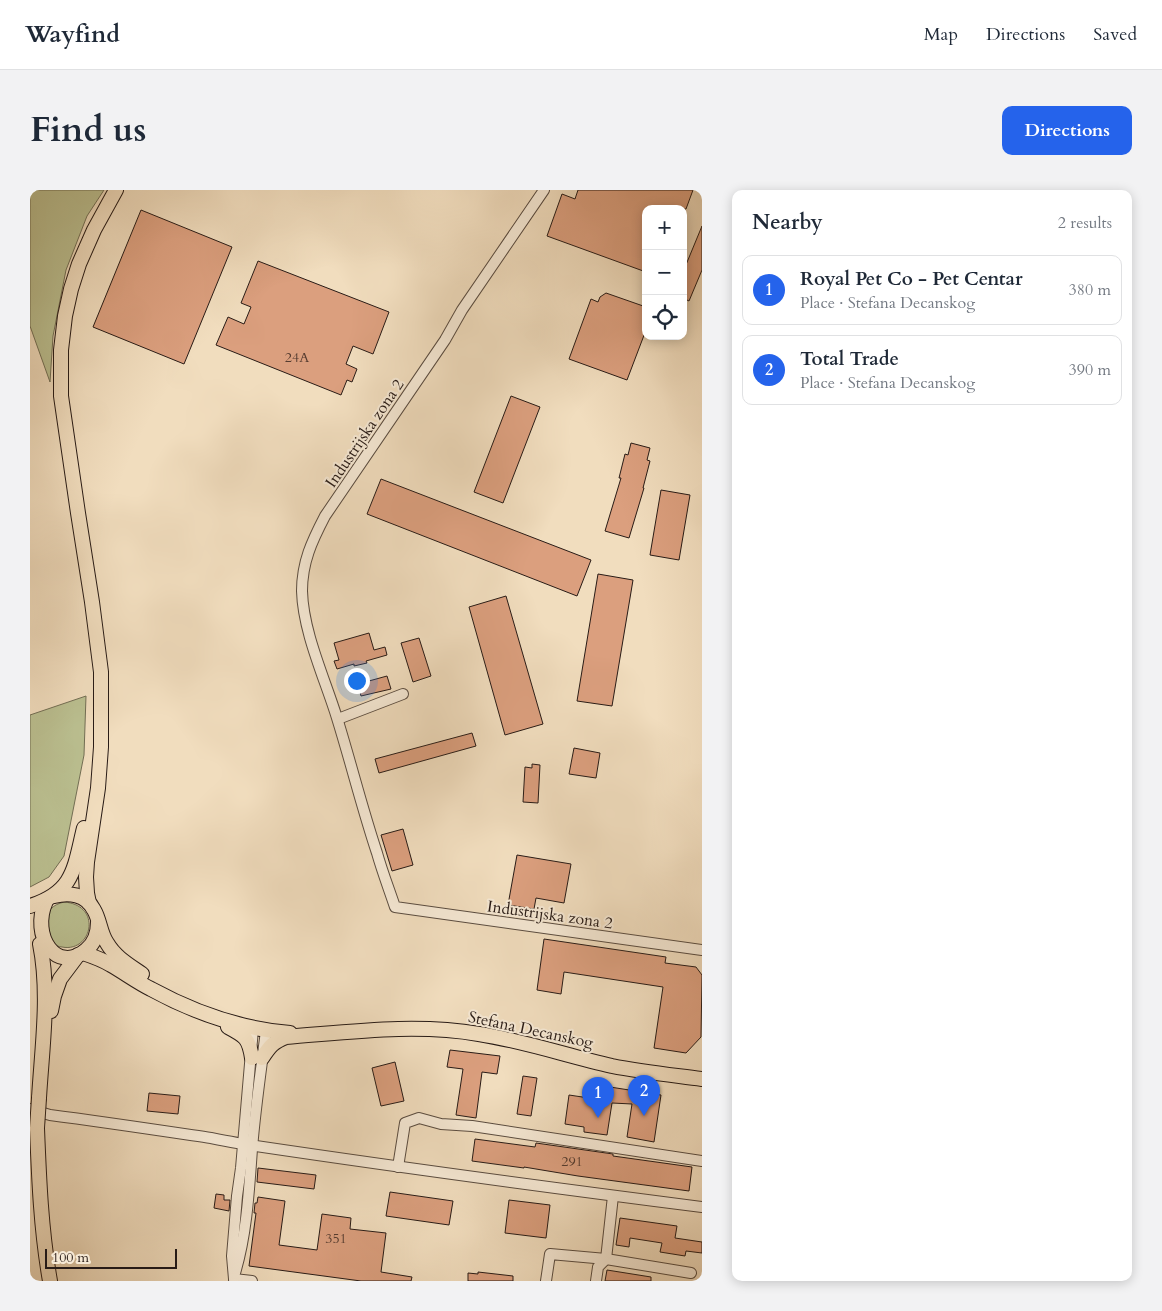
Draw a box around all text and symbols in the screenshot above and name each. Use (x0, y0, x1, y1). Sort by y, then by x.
text: Wayfind (25, 18, 120, 51)
text: Map (924, 22, 958, 47)
text: Directions (986, 22, 1065, 47)
text: Saved (1093, 22, 1137, 47)
text: Find us (30, 106, 146, 154)
button: Directions (1002, 106, 1132, 155)
map controls (642, 205, 687, 340)
button: + (642, 205, 687, 250)
text: Nearby (752, 208, 823, 237)
text: 2 results (1058, 212, 1112, 234)
button: − (642, 250, 687, 295)
text: Royal Pet Co - Pet Centar (800, 266, 1023, 292)
text: 1 (765, 279, 773, 301)
text: 380 m (1069, 279, 1111, 301)
text: Place · Stefana Decanskog (800, 292, 975, 314)
button: locate (642, 295, 687, 340)
text: Total Trade (800, 346, 899, 372)
house number: 24A (285, 348, 309, 367)
text: 2 (765, 359, 773, 381)
text: 390 m (1069, 359, 1111, 381)
text: Place · Stefana Decanskog (800, 372, 975, 394)
street label: Industrijska zona 2 (320, 375, 409, 492)
your location (344, 668, 370, 694)
street label: Industrijska zona 2 (486, 895, 614, 935)
street label: Stefana Decanskog (466, 1006, 595, 1054)
pin: 2 (628, 1075, 660, 1116)
pin: 1 (582, 1077, 614, 1118)
house number: 291 (561, 1152, 583, 1171)
house number: 351 (325, 1229, 347, 1248)
scale bar (45, 1246, 178, 1269)
text: 100 m (52, 1248, 89, 1267)

